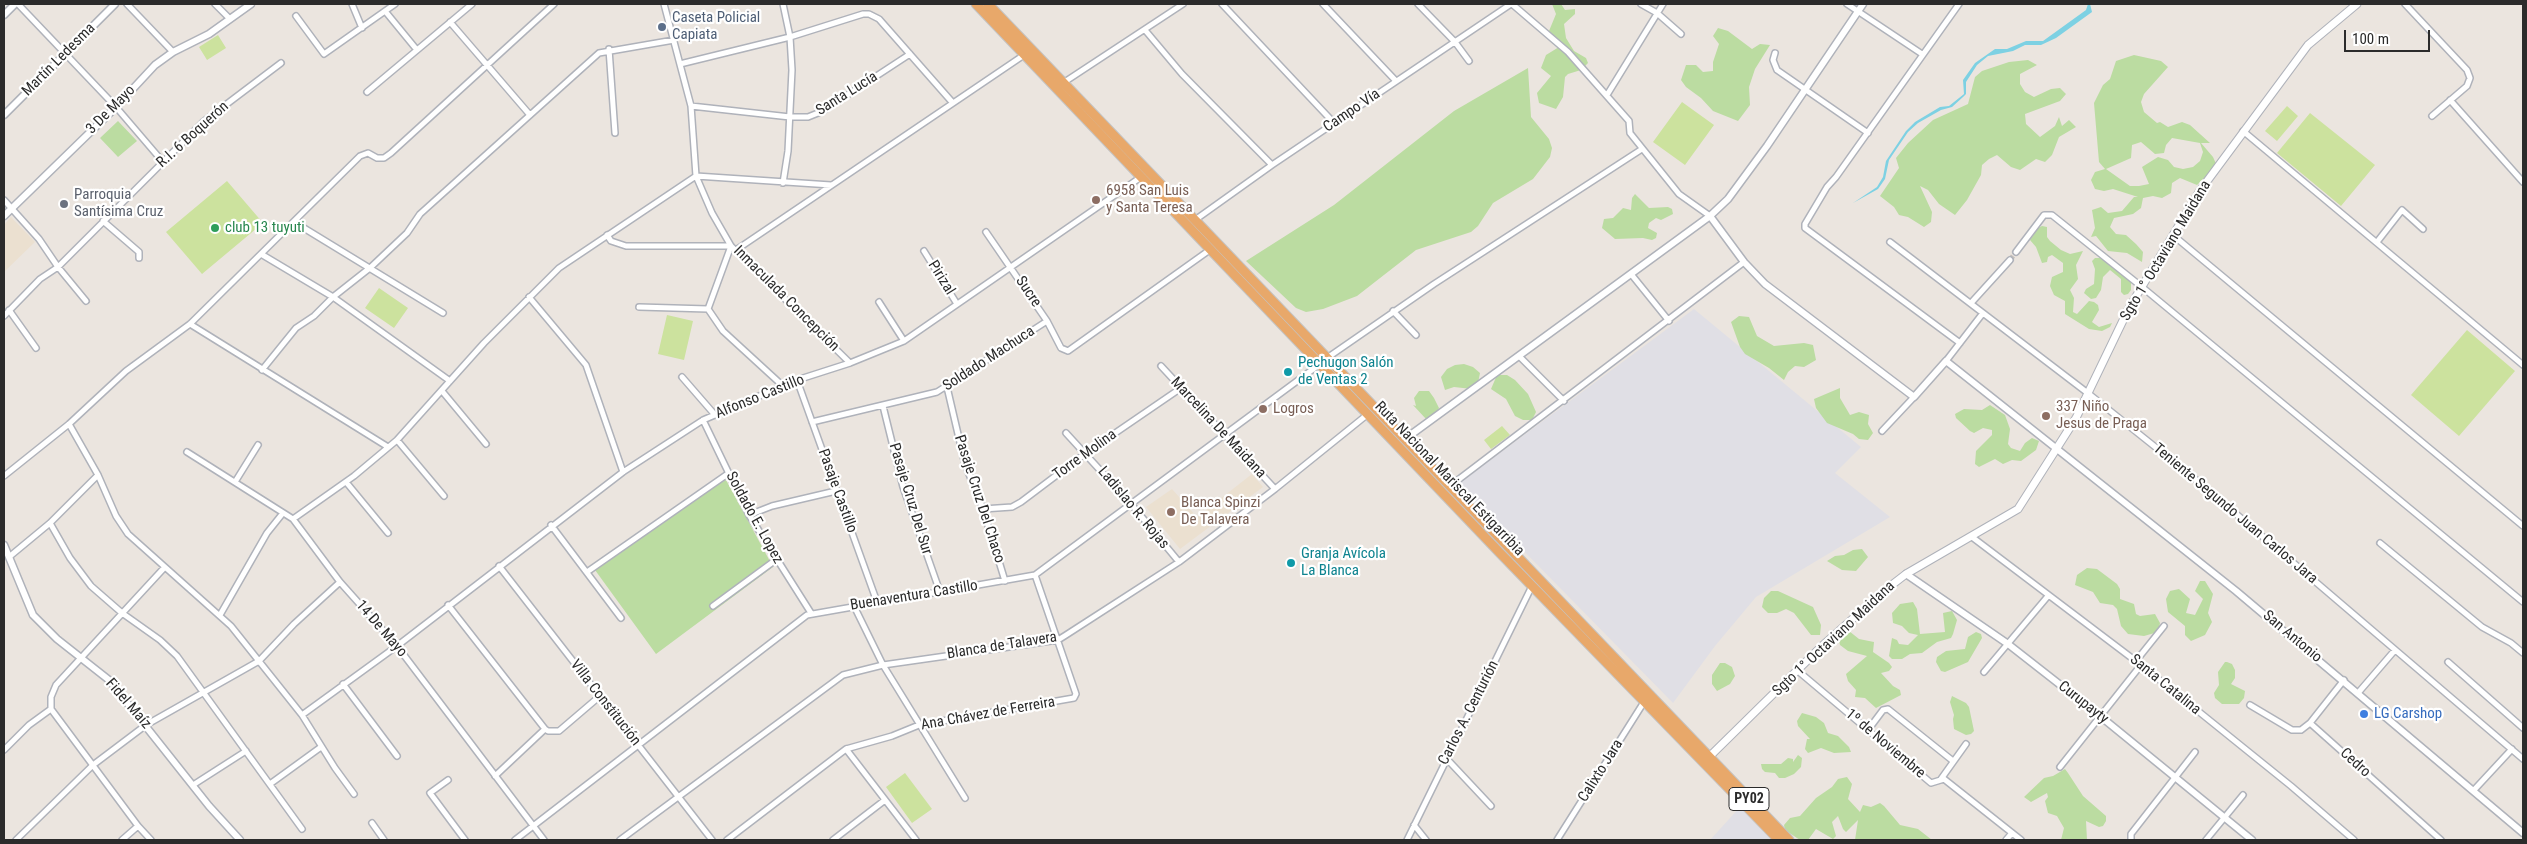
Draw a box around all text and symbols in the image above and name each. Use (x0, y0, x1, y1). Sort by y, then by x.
place label: Caseta Policial Capiata (672, 9, 760, 44)
street label: Martín Ledesma (19, 20, 99, 100)
scale bar (2347, 20, 2433, 52)
marker: Caseta Policial Capiata (656, 21, 668, 33)
text: 100 m (2352, 30, 2389, 48)
street label: Santa Lucía (813, 68, 881, 120)
street label: 3 De Mayo (83, 82, 139, 138)
street label: Campo Vía (1320, 86, 1384, 136)
street label: R.I. 6 Boquerón (153, 98, 233, 172)
street label: Sgto 1° Octaviano Maidana (2117, 178, 2215, 324)
place label: 6958 San Luis y Santa Teresa (1106, 182, 1193, 217)
place label: Parroquia Santísima Cruz (74, 186, 163, 221)
marker: 6958 San Luis y Santa Teresa (1090, 194, 1102, 206)
marker: Parroquia Santísima Cruz (58, 198, 70, 210)
place label: club 13 tuyuti (225, 219, 305, 237)
marker: club 13 tuyuti (209, 222, 221, 234)
street label: Inmaculada Concepción (729, 242, 843, 356)
street label: Pirizal (924, 258, 958, 298)
street label: Sucre (1011, 273, 1045, 311)
street label: Soldado Machuca (940, 323, 1038, 395)
place label: Pechugon Salón de Ventas 2 (1298, 354, 1394, 389)
marker: Pechugon Salón de Ventas 2 (1282, 366, 1294, 378)
street label: Alfonso Castillo (713, 371, 807, 423)
street label: Marcelina De Maidana (1166, 374, 1270, 482)
street label: Ruta Nacional Mariscal Estigarribia (1370, 398, 1528, 560)
place label: 337 Niño Jesus de Praga (2056, 398, 2147, 433)
place label: Logros (1273, 400, 1314, 418)
marker: Logros (1257, 403, 1269, 415)
marker: 337 Niño Jesus de Praga (2040, 410, 2052, 422)
street label: Torre Molina (1050, 426, 1120, 484)
street label: Pasaje Cruz Del Chaco (950, 433, 1008, 565)
street label: Teniente Segundo Juan Carlos Jara (2149, 440, 2321, 588)
street label: Pasaje Cruz Del Sur (884, 441, 936, 557)
street label: Pasaje Castillo (813, 447, 861, 535)
street label: Ladislao R. Rojas (1093, 463, 1173, 553)
street label: Soldado E. Lopez (721, 469, 787, 567)
place label: Blanca Spinzi De Talavera (1181, 494, 1261, 529)
marker: Blanca Spinzi De Talavera (1165, 506, 1177, 518)
place label: Granja Avícola La Blanca (1301, 545, 1386, 580)
marker: Granja Avícola La Blanca (1285, 557, 1297, 569)
street label: Buenaventura Castillo (849, 577, 979, 615)
street label: Sgto 1° Octaviano Maidana (1769, 578, 1899, 700)
street label: 14 De Mayo (351, 597, 411, 661)
street label: San Antonio (2259, 607, 2325, 667)
street label: Blanca de Talavera (946, 628, 1058, 664)
street label: Santa Catalina (2126, 651, 2204, 719)
street label: Villa Constitución (566, 656, 644, 750)
street label: Carlos A. Centurión (1435, 658, 1503, 768)
street label: Fidel Maíz (101, 675, 155, 733)
street label: Curupayty (2054, 678, 2112, 728)
street label: Ana Chávez de Ferreira (920, 693, 1056, 735)
street label: 1º de Noviembre (1841, 705, 1929, 783)
place label: LG Carshop (2374, 705, 2442, 723)
marker: LG Carshop (2358, 708, 2370, 720)
street label: Calixto Jara (1575, 736, 1627, 806)
street label: Cedro (2336, 745, 2374, 781)
road number: PY02 (1729, 788, 1769, 811)

